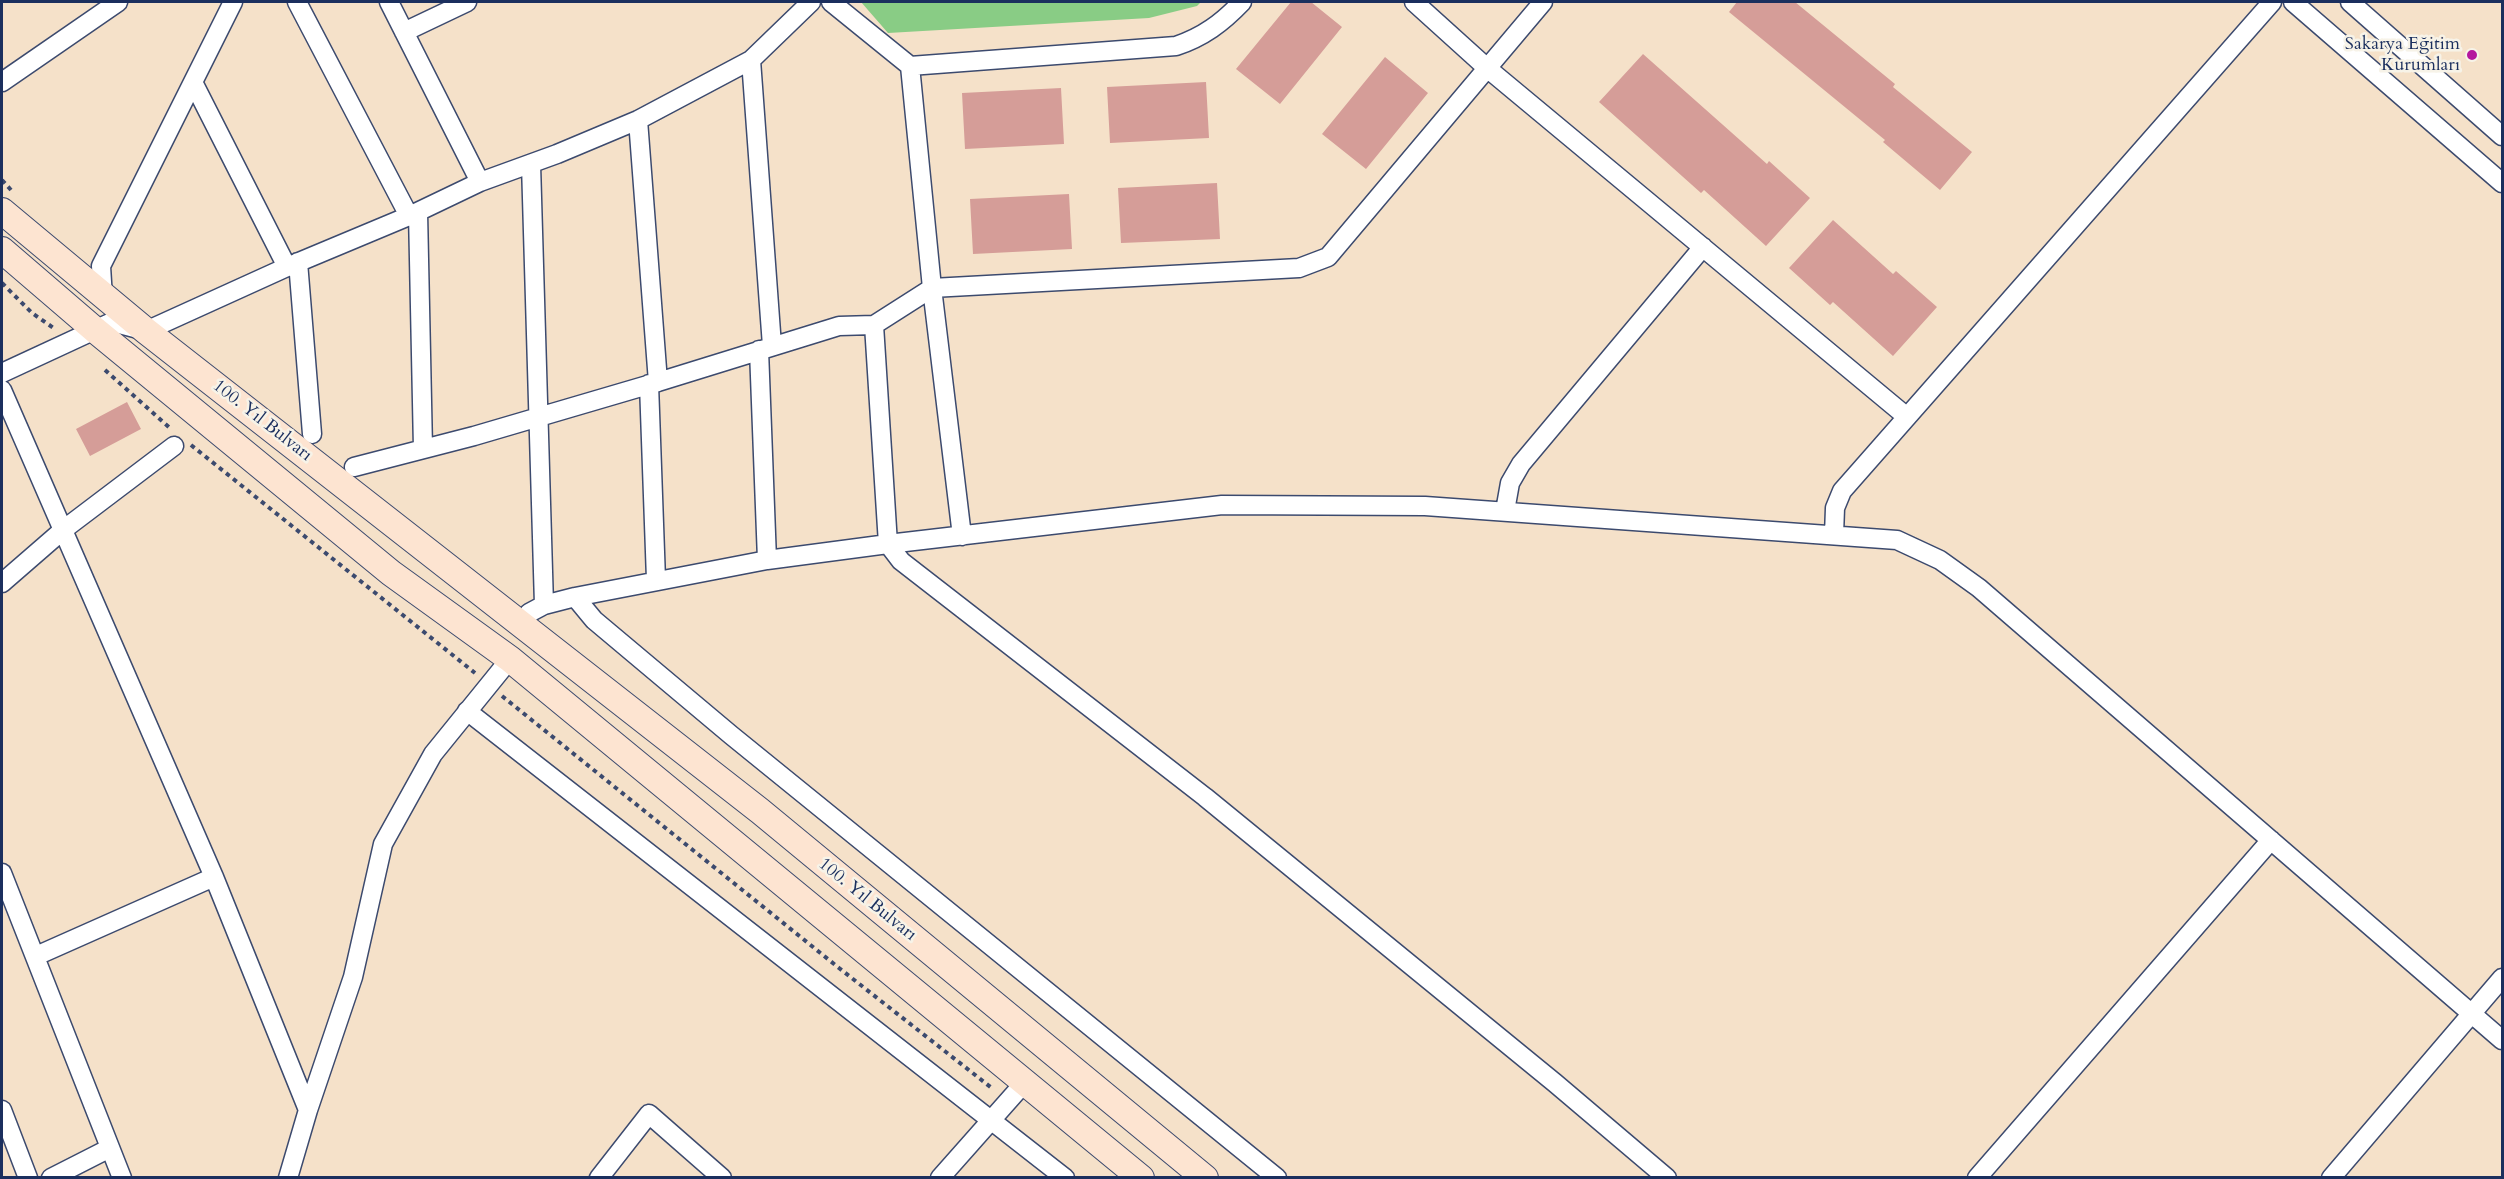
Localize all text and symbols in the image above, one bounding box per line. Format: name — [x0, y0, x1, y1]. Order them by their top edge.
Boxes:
place label: Sakarya Eğitim Kurumları — [2345, 34, 2460, 76]
marker: Sakarya Eğitim Kurumları — [2465, 48, 2479, 62]
street label: 100. Yıl Bulvarı — [208, 375, 316, 467]
street label: 100. Yıl Bulvarı — [814, 854, 920, 946]

